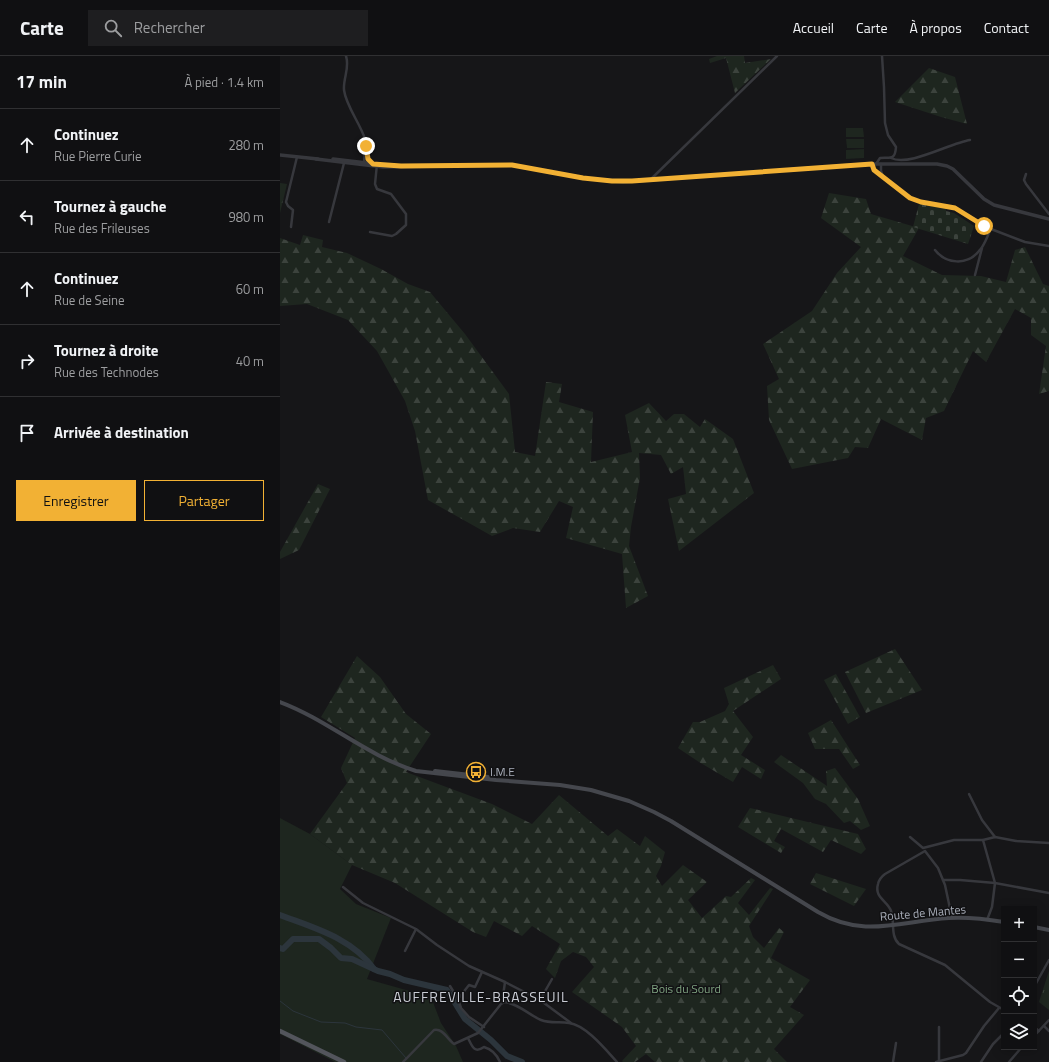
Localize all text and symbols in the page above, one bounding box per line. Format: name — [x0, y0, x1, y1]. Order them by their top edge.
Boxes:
search box — [88, 10, 368, 46]
text: Carte — [20, 13, 64, 42]
text: Rechercher — [134, 16, 205, 39]
icon: search — [102, 17, 124, 39]
text: Accueil — [793, 17, 834, 38]
text: Carte — [856, 17, 888, 38]
text: À propos — [910, 17, 962, 38]
text: Contact — [984, 17, 1029, 38]
text: 17 min — [16, 69, 67, 95]
text: À pied · 1.4 km — [184, 72, 264, 92]
text: Continuez — [54, 123, 119, 146]
icon: ahead — [16, 134, 38, 156]
text: 280 m — [228, 135, 264, 155]
route end — [357, 137, 375, 155]
text: Rue Pierre Curie — [54, 146, 141, 166]
text: Tournez à gauche — [54, 195, 166, 218]
icon: left — [16, 206, 38, 228]
text: 980 m — [228, 207, 264, 227]
route start — [975, 217, 993, 235]
text: Rue des Frileuses — [54, 218, 150, 238]
text: Continuez — [54, 267, 119, 290]
icon: ahead — [16, 278, 38, 300]
text: 60 m — [236, 279, 264, 299]
text: Rue de Seine — [54, 290, 125, 310]
text: Tournez à droite — [54, 339, 159, 362]
icon: right — [16, 350, 38, 372]
text: 40 m — [236, 351, 264, 371]
text: Rue des Technodes — [54, 362, 159, 382]
text: Arrivée à destination — [54, 421, 189, 444]
icon: arrive — [16, 422, 38, 444]
button: Enregistrer — [16, 480, 136, 521]
button: Partager — [144, 480, 264, 521]
bus stop icon: I.M.E — [465, 761, 487, 783]
place label: I.M.E — [490, 762, 515, 781]
street label: Route de Mantes — [879, 899, 967, 926]
map controls — [1001, 906, 1037, 1050]
button: + — [1001, 906, 1037, 942]
button: − — [1001, 942, 1037, 978]
button: locate — [1001, 978, 1037, 1014]
park label: Bois du Sourd — [651, 979, 721, 998]
district label: AUFFREVILLE-BRASSEUIL — [393, 986, 569, 1007]
button: layers — [1001, 1014, 1037, 1050]

